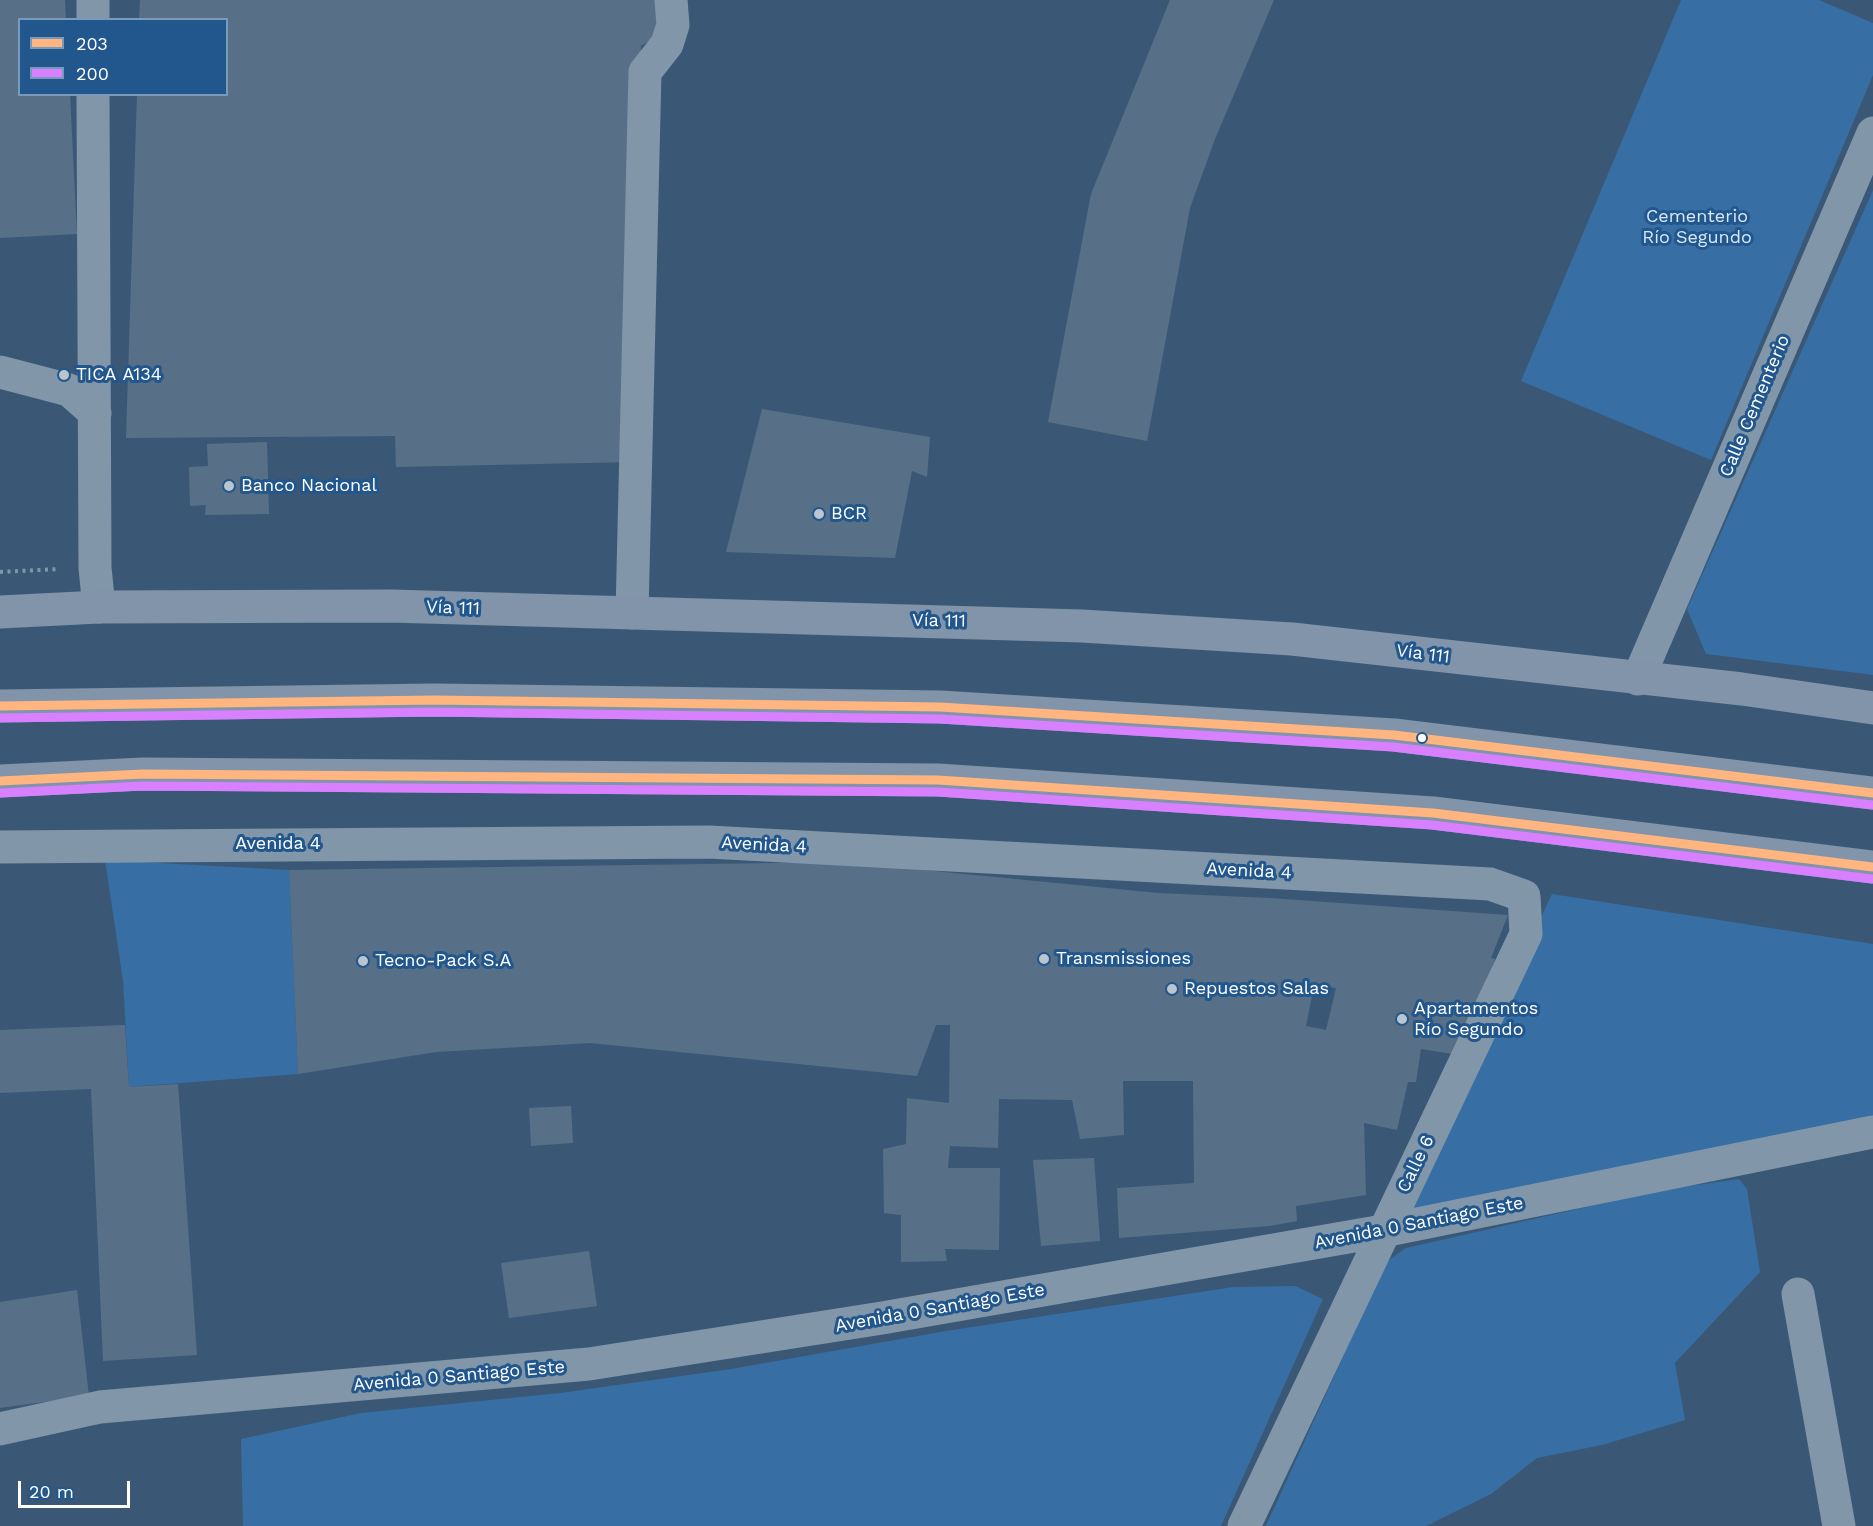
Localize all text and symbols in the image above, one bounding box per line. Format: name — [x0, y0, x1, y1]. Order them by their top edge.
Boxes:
legend — [18, 18, 228, 96]
text: 203 — [76, 33, 108, 54]
text: 200 — [76, 63, 109, 84]
park label: Cementerio Río Segundo — [1642, 206, 1752, 248]
street label: Calle Cementerio — [1715, 332, 1795, 480]
place label: TICA A134 — [76, 364, 162, 386]
marker: TICA A134 — [57, 368, 71, 382]
place label: Banco Nacional — [241, 475, 377, 497]
marker: Banco Nacional — [222, 479, 236, 493]
place label: BCR — [831, 503, 867, 525]
marker: BCR — [812, 507, 826, 521]
street label: Vía 111 — [426, 596, 480, 620]
street label: Vía 111 — [912, 610, 966, 632]
street label: Vía 111 — [1395, 640, 1451, 668]
unlabelled marker — [1416, 732, 1428, 744]
street label: Avenida 4 — [721, 832, 807, 858]
street label: Avenida 4 — [235, 833, 321, 855]
street label: Avenida 4 — [1206, 858, 1292, 884]
place label: Transmissiones — [1056, 948, 1191, 970]
place label: Tecno-Pack S.A — [375, 950, 511, 972]
marker: Transmissiones — [1037, 952, 1051, 966]
marker: Tecno-Pack S.A — [356, 954, 370, 968]
place label: Repuestos Salas — [1184, 978, 1329, 1000]
marker: Repuestos Salas — [1165, 982, 1179, 996]
place label: Apartamentos Río Segundo — [1414, 998, 1538, 1040]
marker: Apartamentos Río Segundo — [1395, 1012, 1409, 1026]
street label: Calle 6 — [1393, 1132, 1439, 1196]
street label: Avenida 0 Santiago Este — [1313, 1192, 1525, 1254]
street label: Avenida 0 Santiago Este — [834, 1279, 1046, 1337]
street label: Avenida 0 Santiago Este — [352, 1356, 566, 1396]
scale bar — [21, 1469, 134, 1507]
text: 20 m — [29, 1481, 74, 1502]

